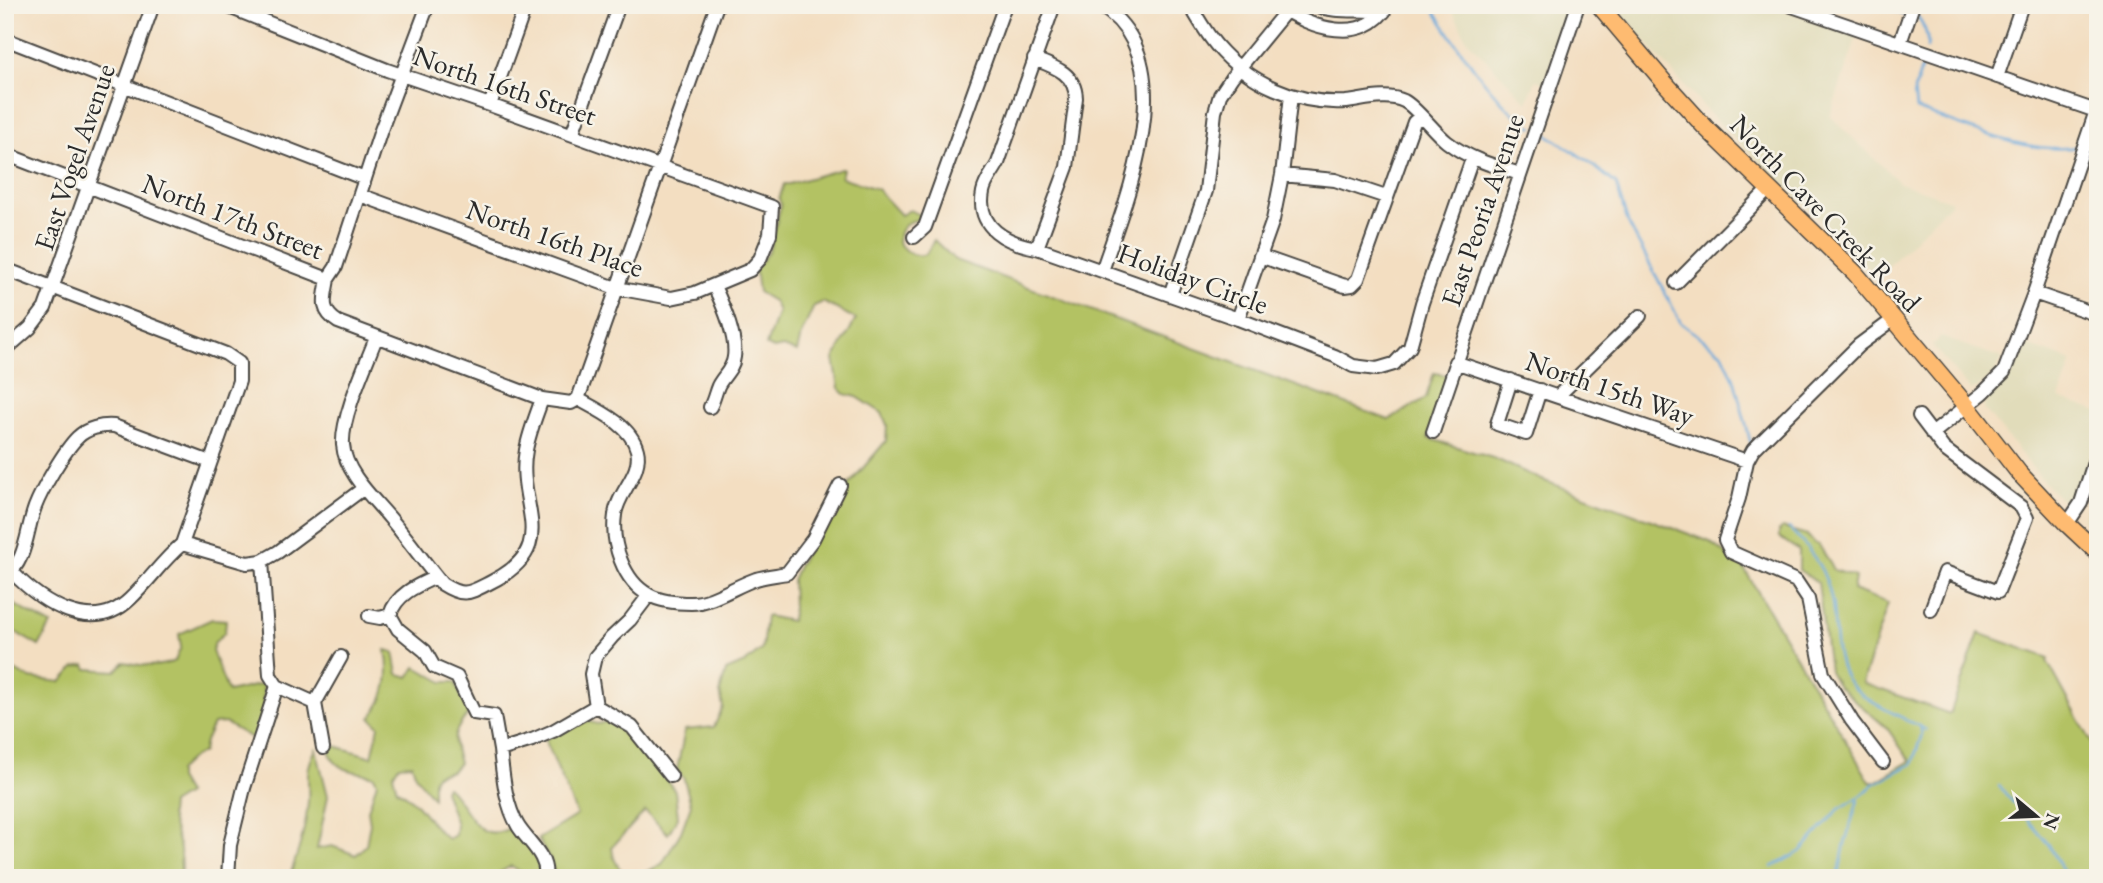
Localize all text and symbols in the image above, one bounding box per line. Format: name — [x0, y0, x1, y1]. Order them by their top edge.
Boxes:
street label: North 16th Street — [409, 37, 602, 133]
street label: East Vogel Avenue — [25, 59, 123, 255]
street label: North Cave Creek Road — [1722, 107, 1930, 320]
street label: East Peoria Avenue — [1432, 109, 1532, 311]
street label: North 17th Street — [137, 165, 329, 267]
street label: North 16th Place — [462, 191, 648, 285]
street label: Holiday Circle — [1113, 234, 1273, 322]
street label: North 15th Way — [1521, 342, 1700, 434]
north arrow — [2002, 782, 2072, 852]
text: N — [2037, 810, 2066, 833]

